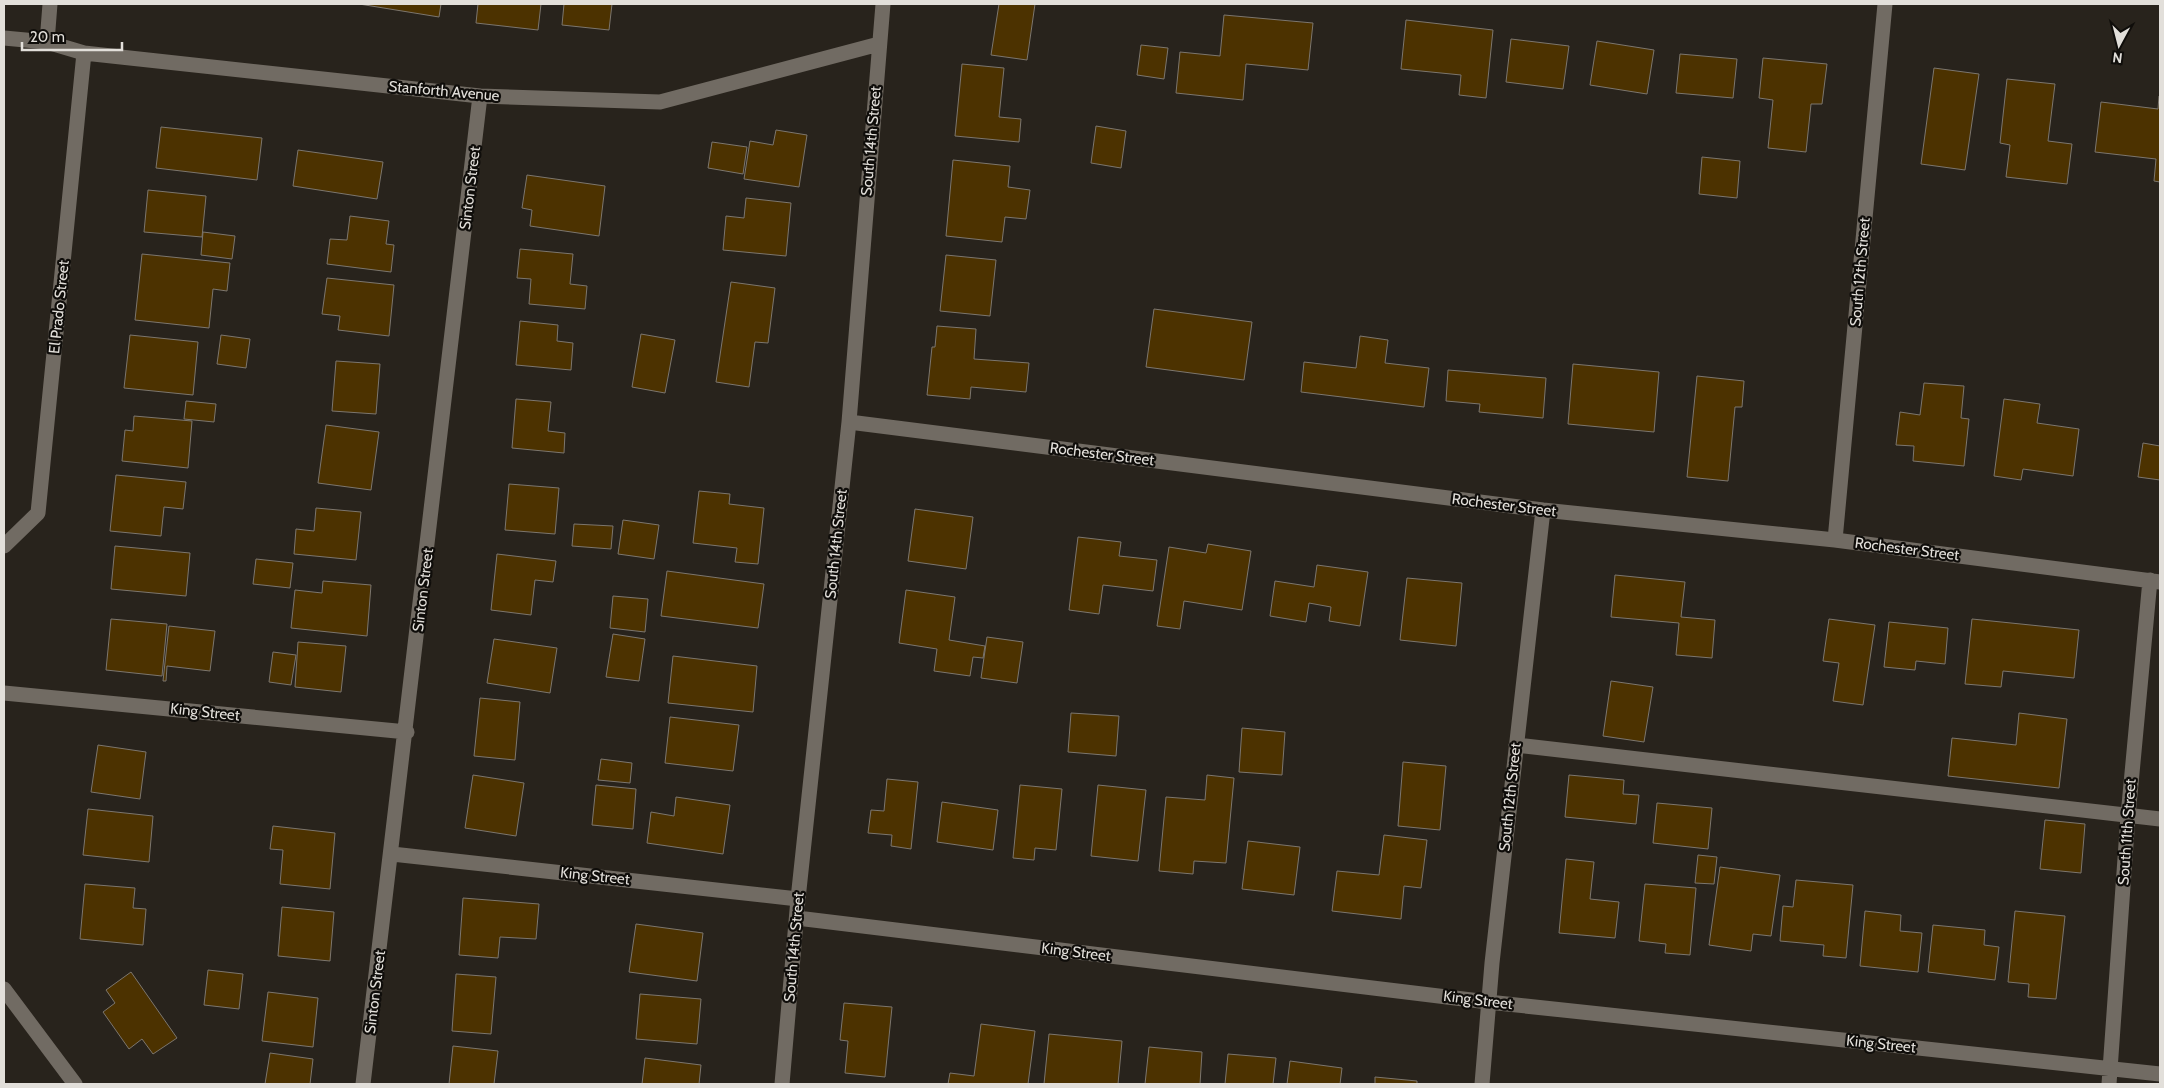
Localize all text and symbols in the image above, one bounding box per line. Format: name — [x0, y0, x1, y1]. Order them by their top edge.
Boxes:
scale bar — [22, 20, 122, 52]
north arrow — [2094, 20, 2144, 70]
text: 20 m — [30, 28, 65, 46]
text: N — [2111, 48, 2123, 67]
street label: Stanforth Avenue — [388, 77, 500, 105]
street label: South 14th Street — [857, 85, 885, 197]
street label: Sinton Street — [456, 145, 484, 231]
street label: South 12th Street — [1846, 217, 1874, 327]
street label: El Prado Street — [45, 259, 73, 355]
street label: Rochester Street — [1049, 439, 1155, 469]
street label: South 14th Street — [821, 488, 851, 600]
street label: Rochester Street — [1451, 490, 1557, 520]
street label: Rochester Street — [1854, 534, 1960, 564]
street label: Sinton Street — [409, 547, 437, 633]
street label: King Street — [169, 699, 241, 725]
street label: South 12th Street — [1495, 742, 1525, 852]
street label: South 11th Street — [2114, 778, 2140, 886]
street label: King Street — [559, 863, 631, 889]
street label: South 14th Street — [780, 891, 808, 1003]
street label: King Street — [1040, 939, 1112, 965]
street label: Sinton Street — [361, 949, 389, 1035]
street label: King Street — [1442, 987, 1514, 1013]
street label: King Street — [1845, 1031, 1917, 1057]

